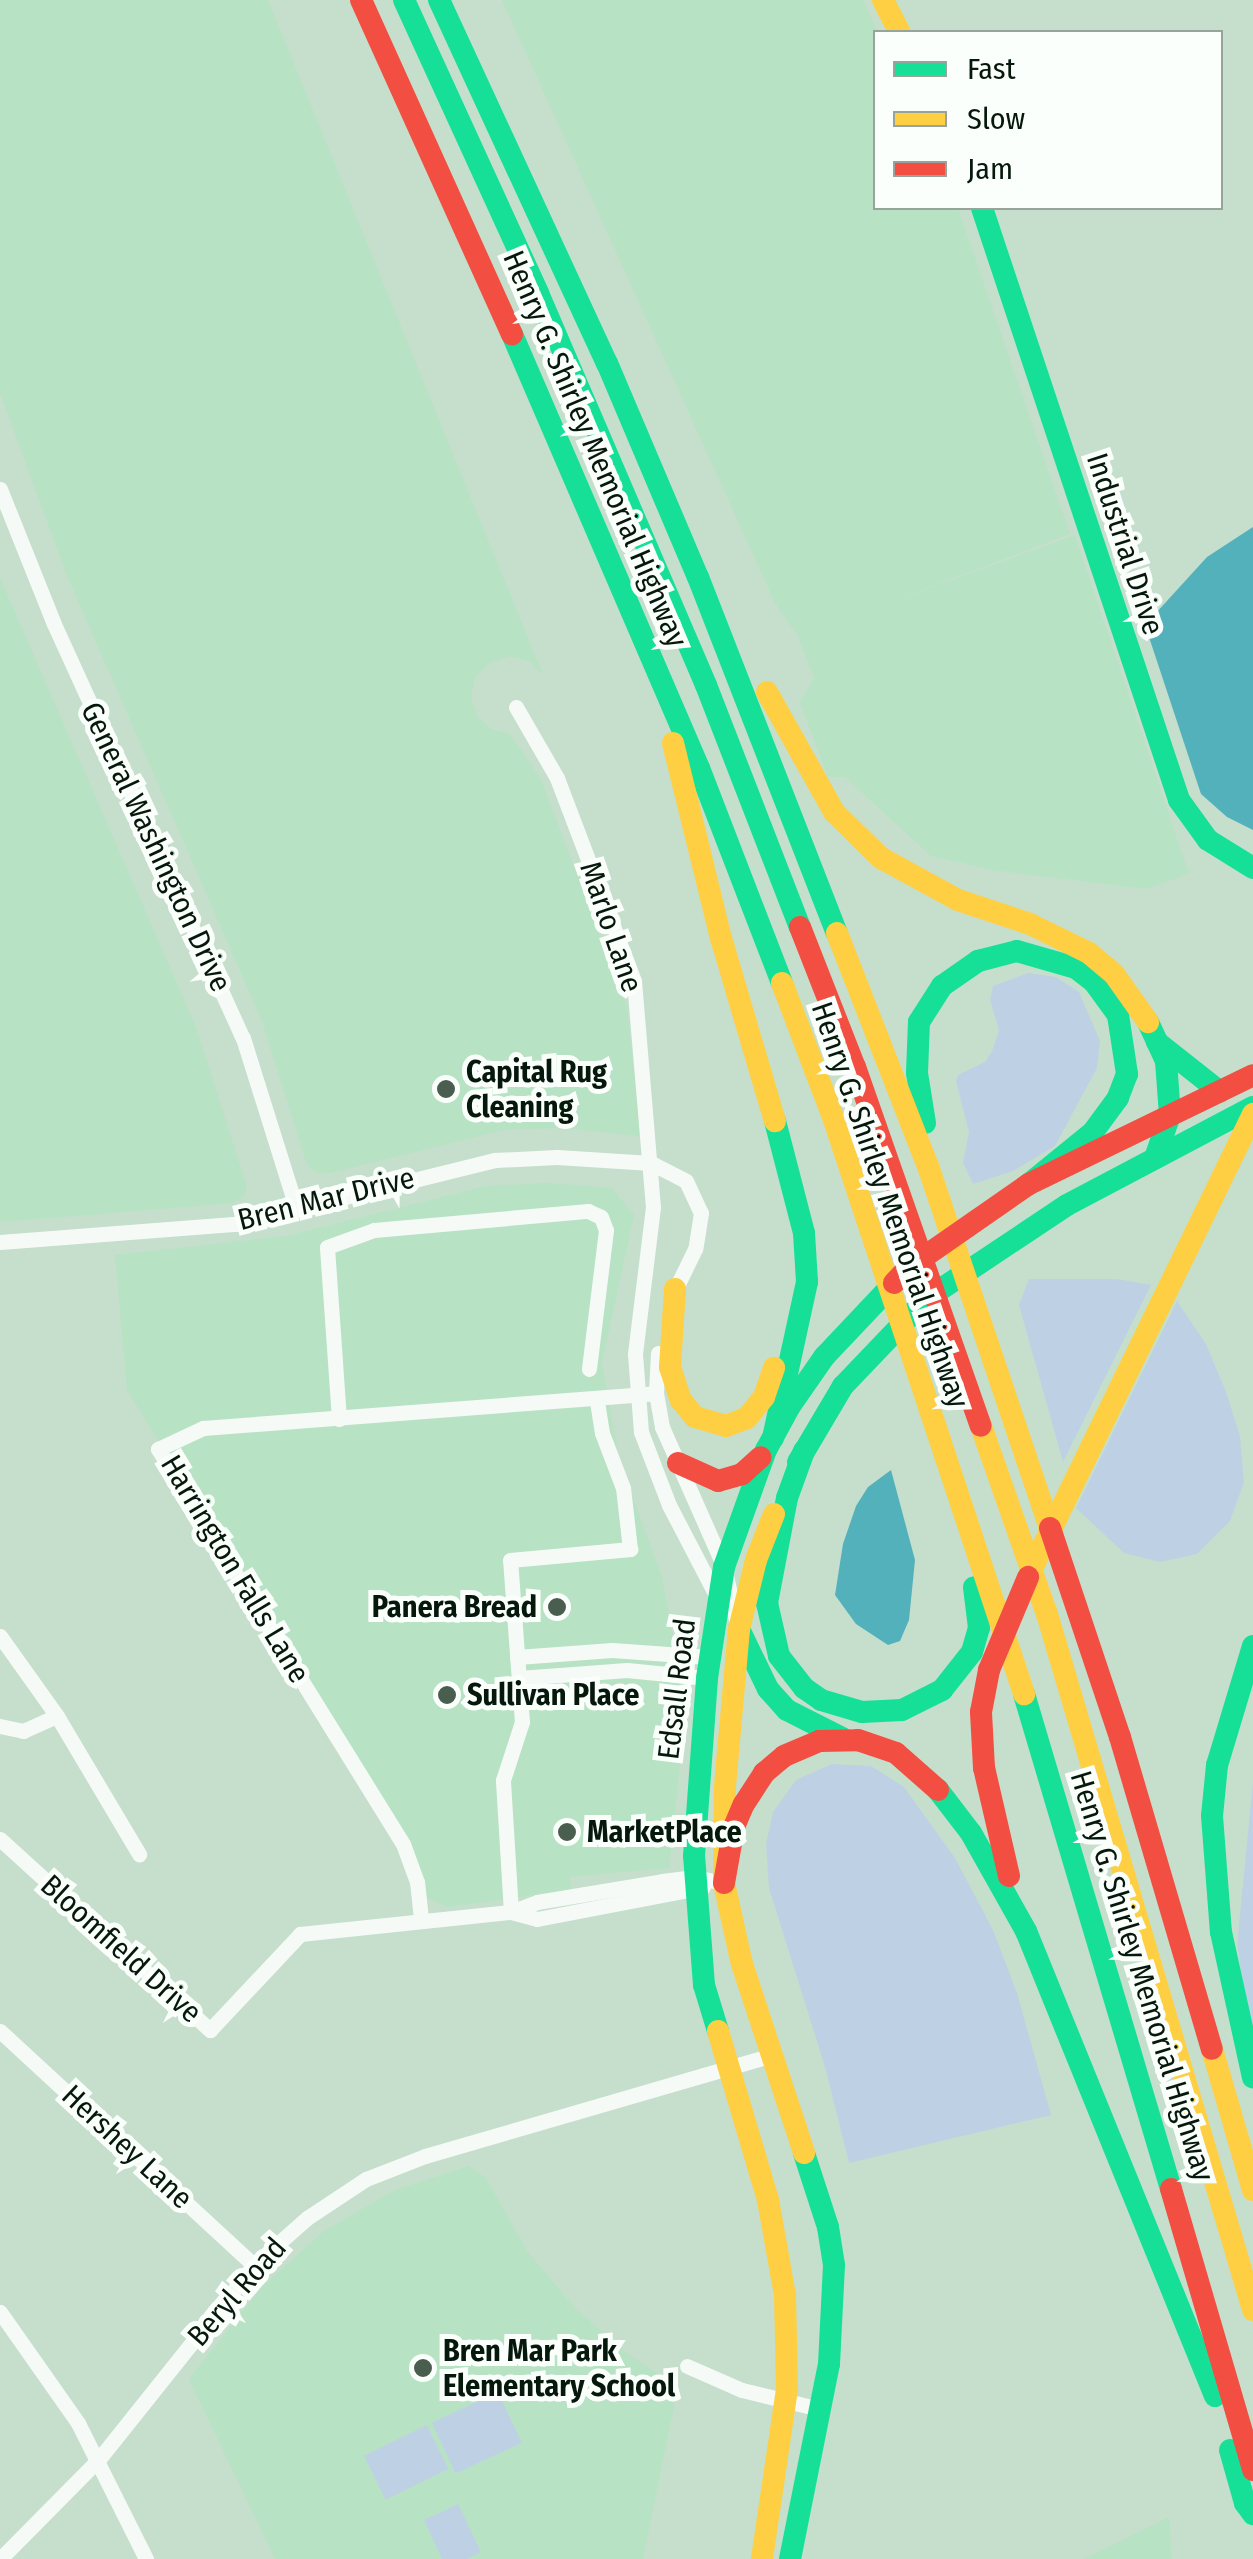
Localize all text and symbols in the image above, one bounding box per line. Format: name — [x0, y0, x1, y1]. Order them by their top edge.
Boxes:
legend — [873, 30, 1223, 210]
text: Fast — [967, 51, 1015, 87]
text: Slow — [967, 101, 1025, 137]
text: Jam — [967, 151, 1013, 187]
street label: Henry G. Shirley Memorial Highway — [495, 245, 695, 653]
street label: Industrial Drive — [1079, 449, 1171, 639]
street label: General Washington Drive — [73, 697, 239, 997]
street label: Marlo Lane — [572, 857, 650, 997]
street label: Henry G. Shirley Memorial Highway — [803, 997, 977, 1413]
place label: Capital Rug Cleaning — [466, 1054, 607, 1124]
marker: Capital Rug Cleaning — [435, 1078, 457, 1100]
street label: Bren Mar Drive — [234, 1160, 418, 1238]
street label: Harrington Falls Lane — [153, 1449, 317, 1689]
place label: Panera Bread — [372, 1589, 537, 1625]
marker: Panera Bread — [546, 1596, 568, 1618]
street label: Edsall Road — [651, 1617, 703, 1761]
place label: Sullivan Place — [467, 1677, 639, 1713]
marker: Sullivan Place — [436, 1684, 458, 1706]
street label: Henry G. Shirley Memorial Highway — [1062, 1767, 1222, 2185]
place label: MarketPlace — [587, 1814, 742, 1850]
marker: MarketPlace — [556, 1821, 578, 1843]
street label: Bloomfield Drive — [33, 1867, 209, 2031]
street label: Hershey Lane — [54, 2077, 200, 2217]
street label: Beryl Road — [180, 2230, 294, 2354]
place label: Bren Mar Park Elementary School — [443, 2333, 675, 2404]
marker: Bren Mar Park Elementary School — [412, 2357, 434, 2379]

